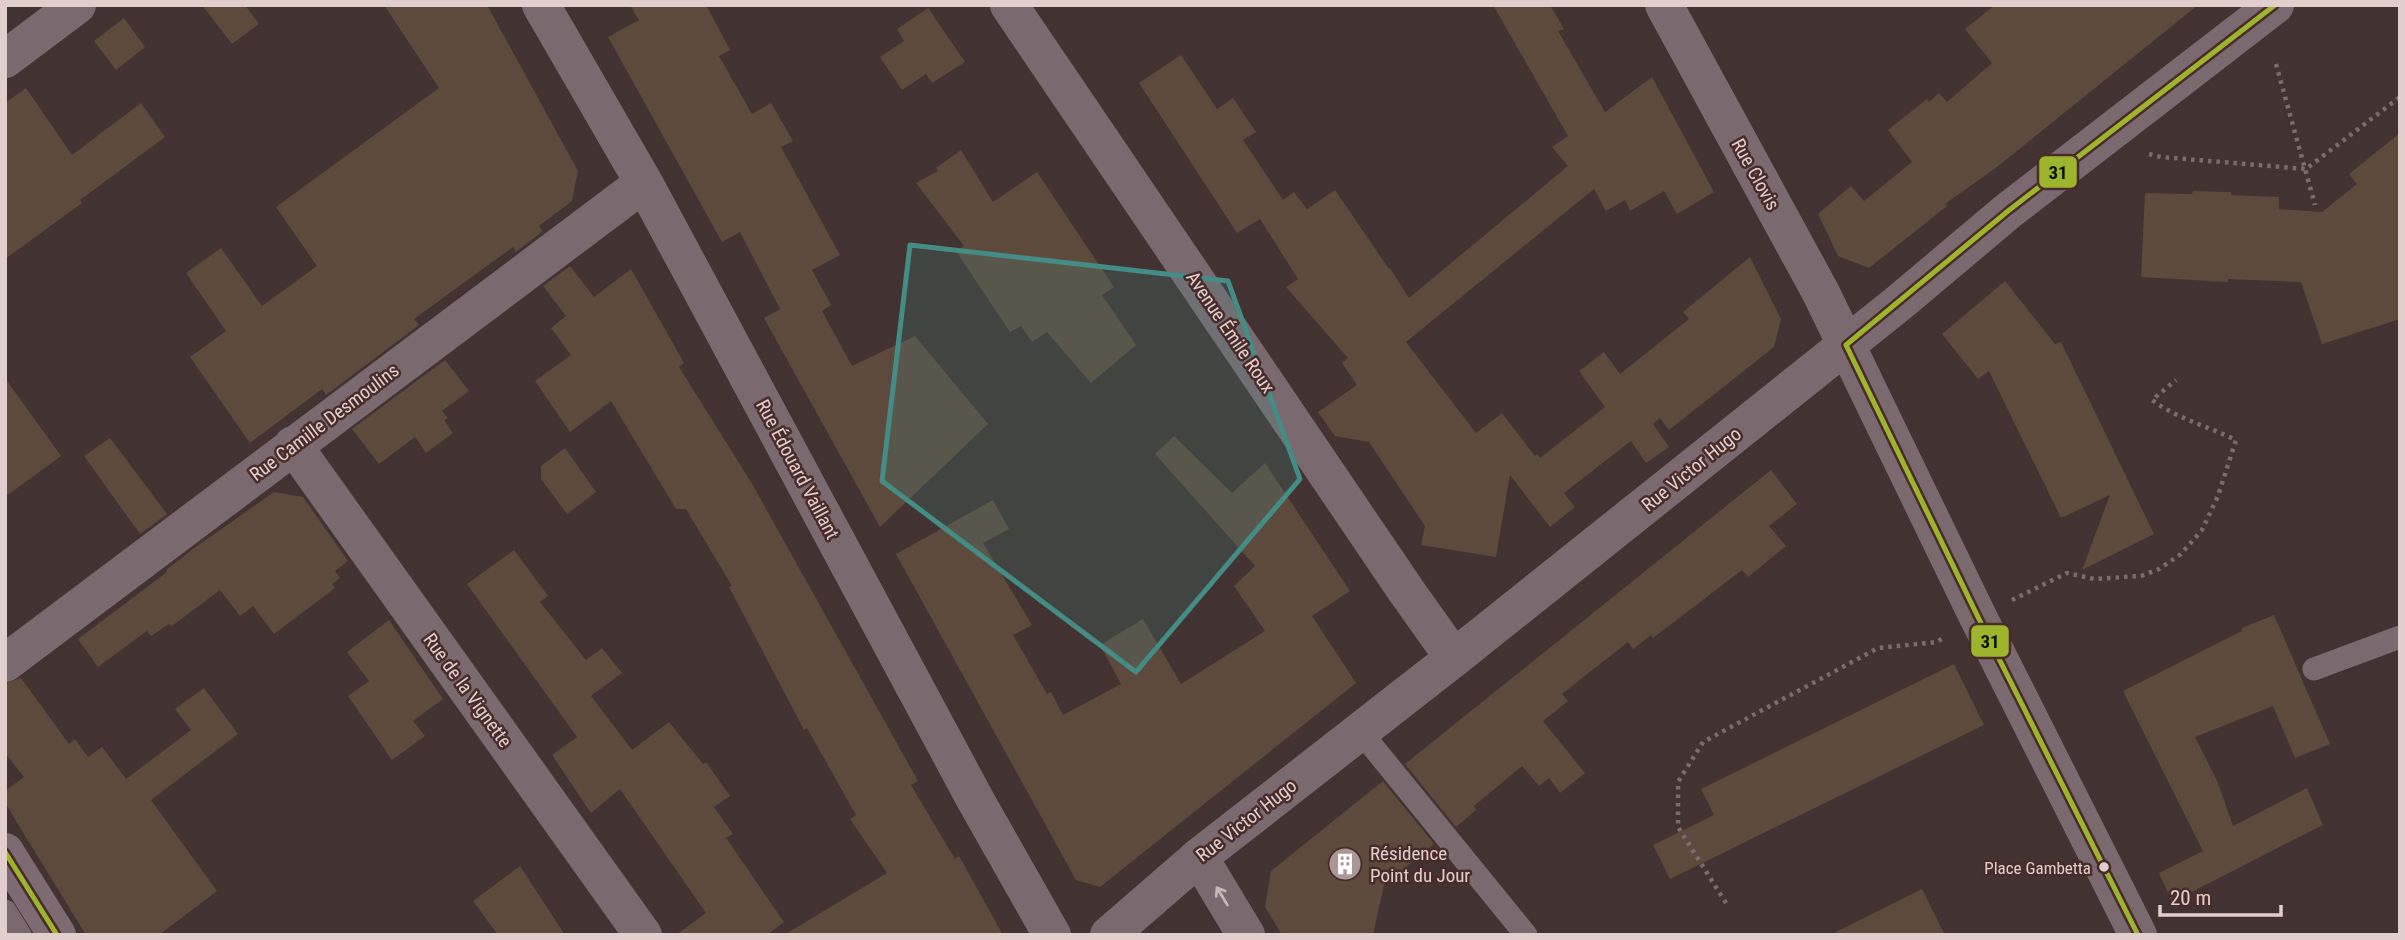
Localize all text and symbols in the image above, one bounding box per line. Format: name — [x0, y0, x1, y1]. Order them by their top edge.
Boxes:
street label: Rue Clovis — [1727, 134, 1785, 214]
line badge: 31 — [2038, 155, 2078, 189]
text: 31 — [2048, 161, 2068, 184]
street label: Avenue Émile Roux — [1181, 267, 1280, 398]
street label: Rue Camille Desmoulins — [245, 359, 404, 486]
street label: Rue Édouard Vaillant — [751, 395, 844, 543]
street label: Rue Victor Hugo — [1637, 422, 1746, 517]
line badge: 31 — [1970, 624, 2010, 658]
street label: Rue de la Vignette — [418, 629, 517, 752]
text: 31 — [1980, 630, 2000, 653]
street label: Rue Victor Hugo — [1191, 774, 1301, 867]
place label: Résidence Point du Jour — [1370, 842, 1470, 887]
building icon: Résidence Point du Jour — [1326, 845, 1364, 883]
place label: Place Gambetta — [1984, 858, 2091, 878]
marker: Place Gambetta — [2097, 860, 2111, 874]
scale bar — [2160, 874, 2281, 918]
one-way arrow — [1215, 886, 1229, 906]
text: 20 m — [2170, 886, 2211, 910]

